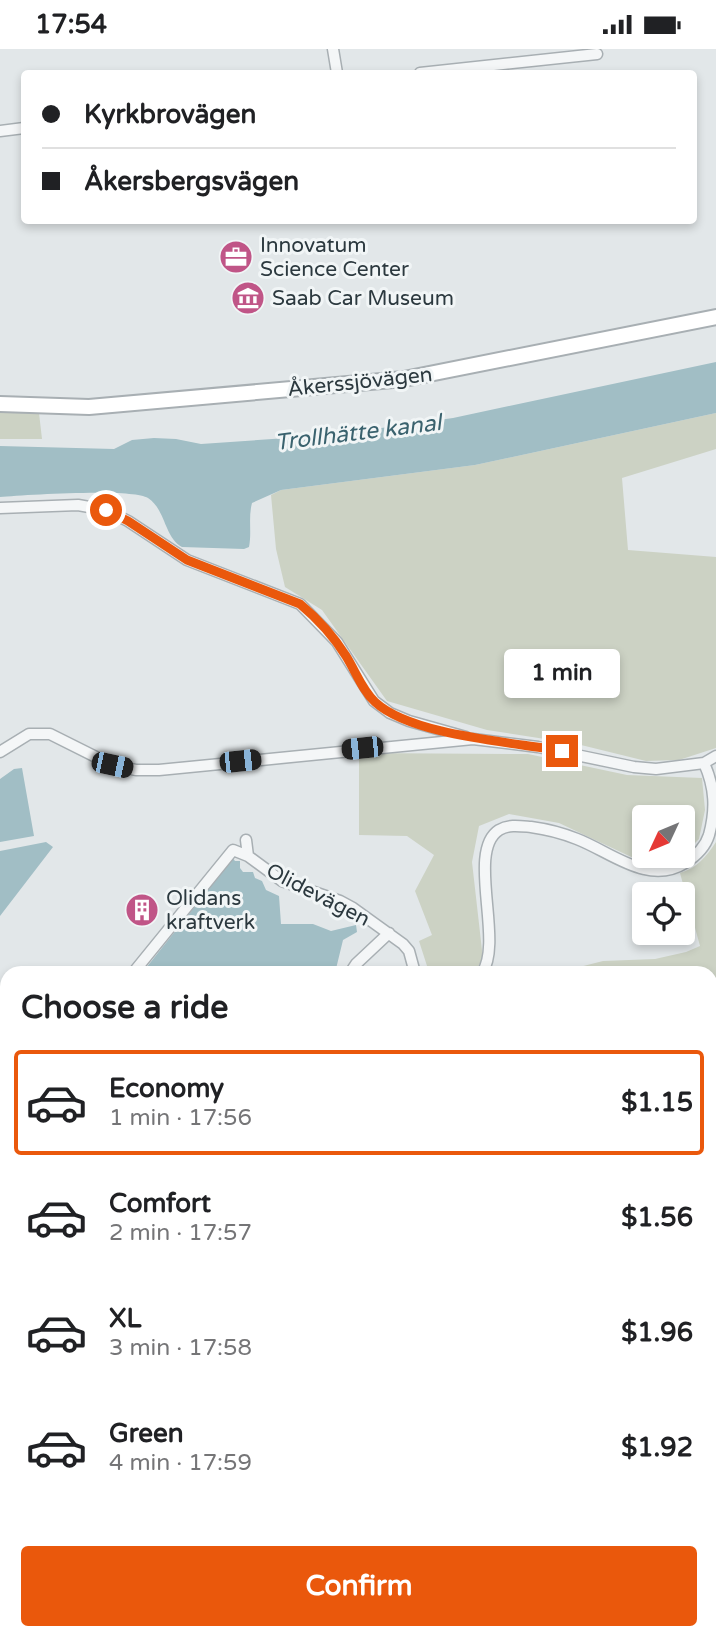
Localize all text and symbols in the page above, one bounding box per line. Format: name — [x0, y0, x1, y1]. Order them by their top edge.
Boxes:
text: 17:54 — [35, 9, 107, 40]
text: Kyrkbrovägen — [84, 99, 256, 130]
text: Åkersbergsvägen — [84, 166, 299, 197]
place label: Innovatum Science Center — [260, 233, 409, 282]
office icon: Innovatum Science Center — [217, 238, 255, 276]
museum icon: Saab Car Museum — [229, 279, 267, 317]
place label: Saab Car Museum — [272, 286, 454, 311]
street label: Åkerssjövägen — [286, 362, 434, 402]
water label: Trollhätte kanal — [273, 409, 445, 457]
route start — [90, 494, 122, 526]
callout: 1 min — [504, 649, 620, 699]
text: 1 min — [531, 659, 593, 687]
car — [341, 735, 384, 761]
route end — [546, 735, 578, 767]
car — [219, 748, 262, 774]
car — [90, 750, 135, 780]
north arrow — [632, 805, 695, 868]
map controls — [632, 805, 695, 945]
street label: Olidevägen — [262, 858, 374, 932]
button: locate — [632, 882, 695, 945]
place label: Olidans kraftverk — [166, 886, 255, 935]
building icon: Olidans kraftverk — [123, 891, 161, 929]
text: Choose a ride — [21, 989, 228, 1027]
icon: car — [25, 1071, 88, 1134]
text: Economy — [109, 1073, 224, 1104]
text: $1.15 — [621, 1087, 693, 1118]
text: 1 min · 17:56 — [109, 1104, 252, 1132]
icon: car — [25, 1186, 88, 1249]
text: Comfort — [109, 1188, 211, 1219]
text: $1.56 — [621, 1202, 693, 1233]
text: 2 min · 17:57 — [109, 1219, 252, 1247]
icon: car — [25, 1301, 88, 1364]
text: XL — [109, 1303, 141, 1334]
text: $1.96 — [621, 1317, 693, 1348]
text: 3 min · 17:58 — [109, 1334, 252, 1362]
icon: car — [25, 1416, 88, 1479]
text: Green — [109, 1418, 184, 1449]
text: $1.92 — [621, 1432, 693, 1463]
text: 4 min · 17:59 — [109, 1449, 252, 1477]
button: Confirm — [21, 1546, 697, 1626]

